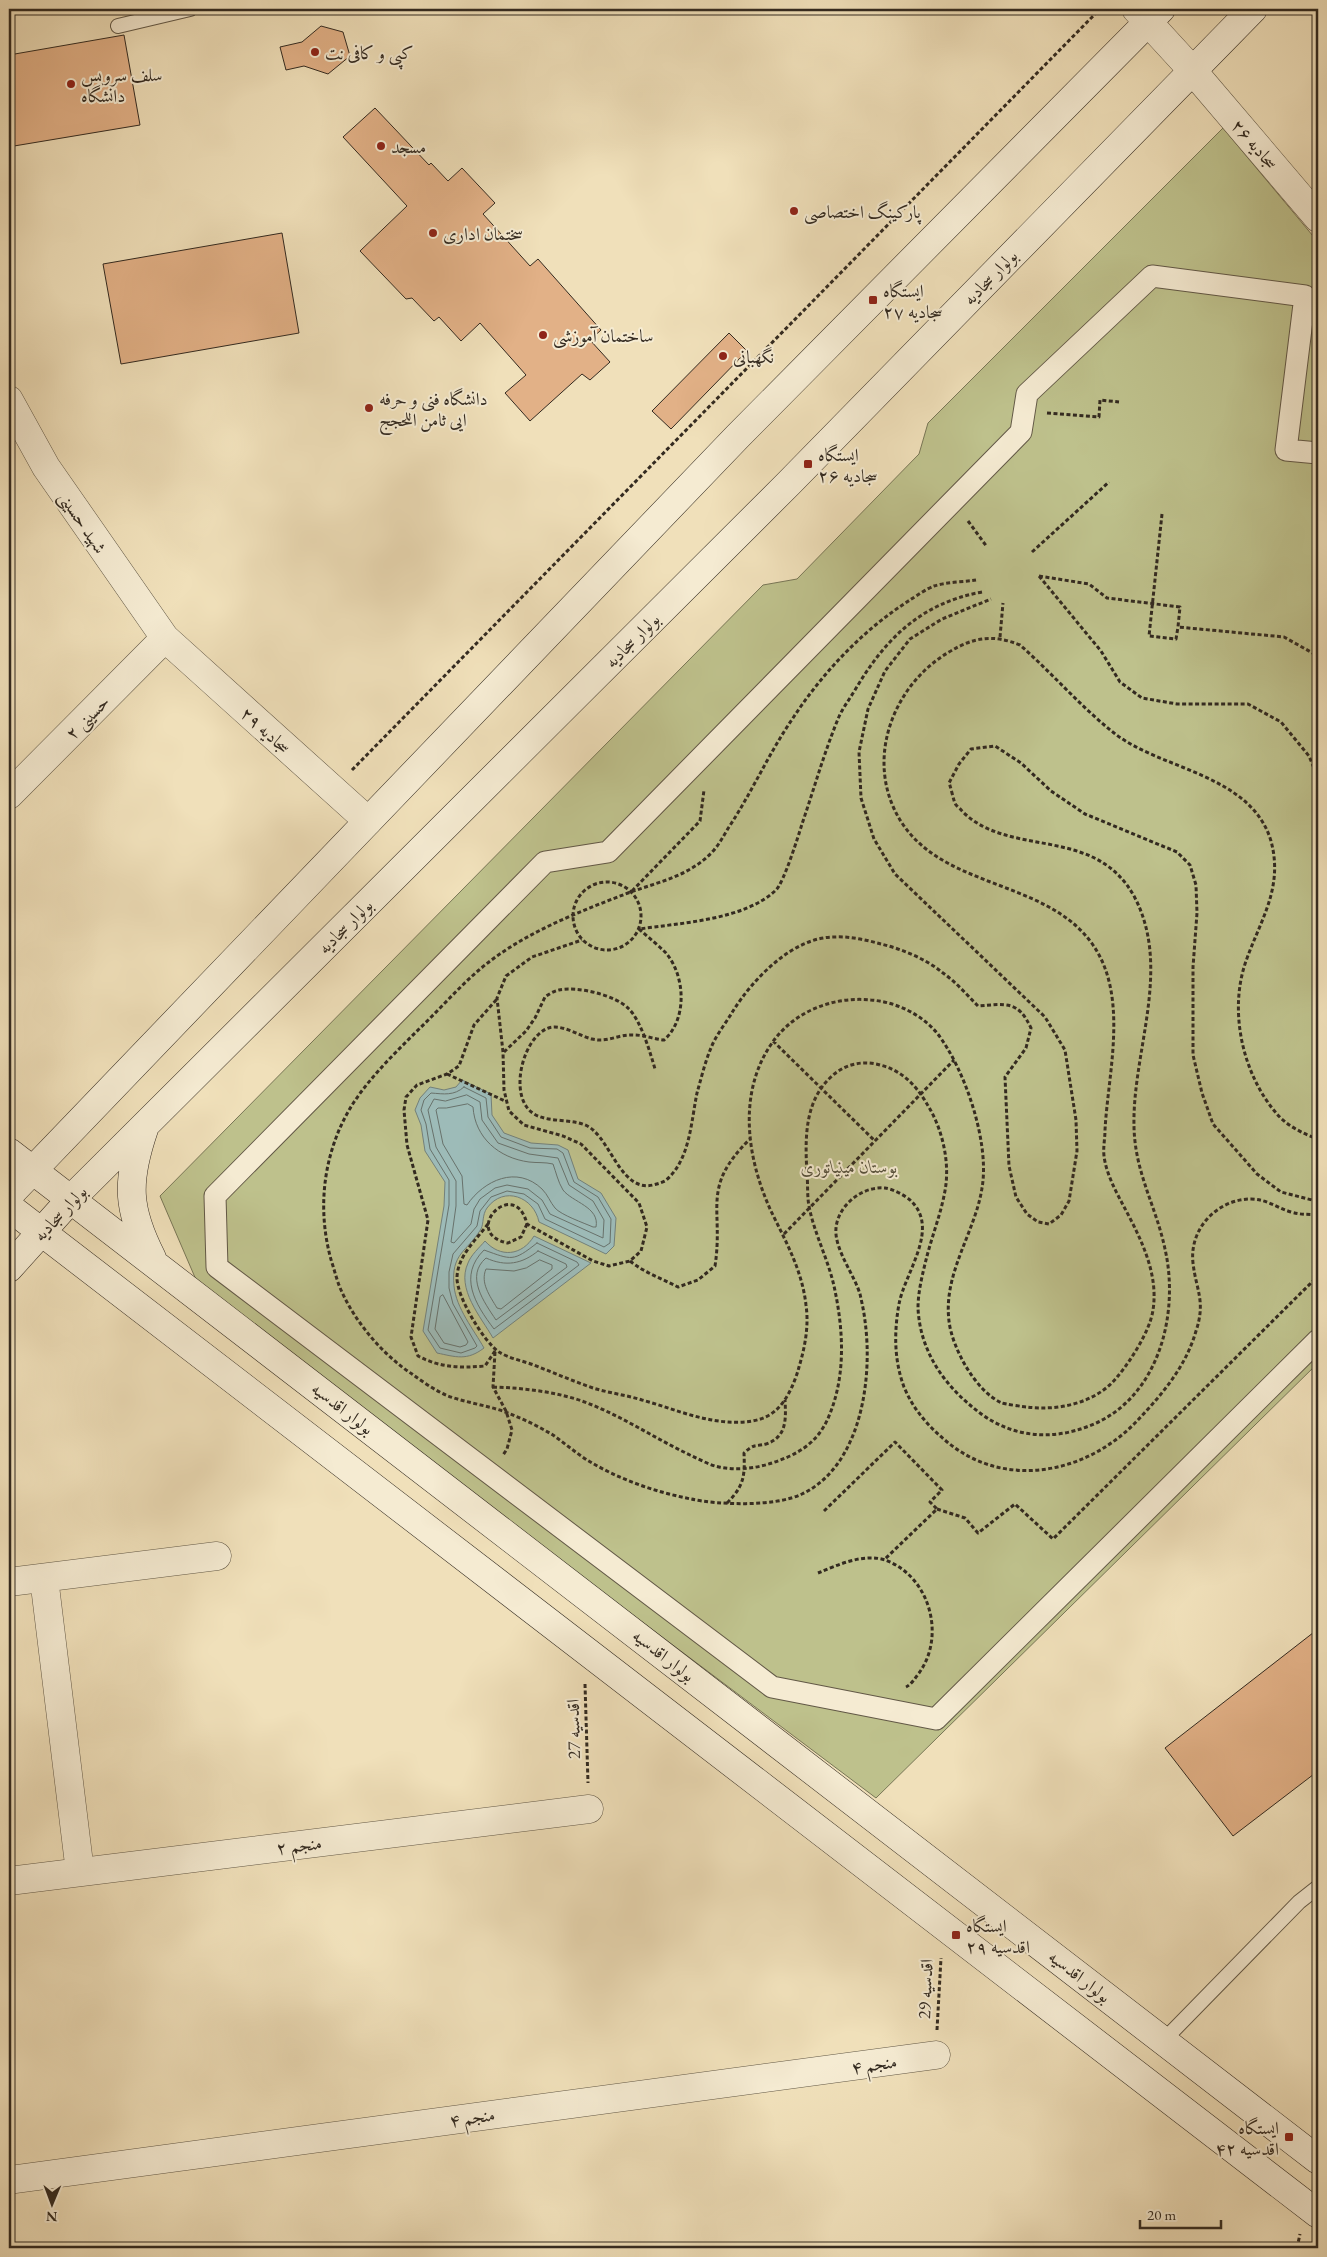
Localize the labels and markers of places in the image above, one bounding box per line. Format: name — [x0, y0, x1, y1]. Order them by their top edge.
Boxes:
place label: کپی و کافی نت — [325, 41, 414, 70]
marker: کپی و کافی نت — [309, 46, 321, 58]
place label: سلف سرویس دانشگاه — [81, 63, 163, 107]
marker: سلف سرویس دانشگاه — [65, 78, 77, 90]
place label: مسجد — [391, 135, 426, 158]
marker: مسجد — [375, 140, 387, 152]
place label: پارکینگ اختصاصی — [804, 200, 922, 225]
marker: پارکینگ اختصاصی — [788, 205, 800, 217]
place label: سختمان اداری — [443, 222, 523, 245]
marker: سختمان اداری — [427, 227, 439, 239]
place label: ایستگاه سجادیه ۲۷ — [883, 279, 943, 323]
marker: ایستگاه سجادیه ۲۷ — [867, 294, 879, 306]
place label: ساختمان آموزشی — [553, 324, 654, 349]
marker: ساختمان آموزشی — [537, 329, 549, 341]
place label: نگهبانی — [733, 345, 774, 368]
marker: نگهبانی — [717, 350, 729, 362]
place label: دانشگاه فنی و حرفه ایی ثامن اللحجج — [379, 387, 488, 436]
marker: دانشگاه فنی و حرفه ایی ثامن اللحجج — [363, 402, 375, 414]
place label: ایستگاه سجادیه ۲۶ — [818, 443, 878, 487]
marker: ایستگاه سجادیه ۲۶ — [802, 458, 814, 470]
place label: ایستگاه اقدسیه ۲۹ — [966, 1914, 1030, 1958]
marker: ایستگاه اقدسیه ۲۹ — [950, 1929, 962, 1941]
place label: ایستگاه اقدسیه ۴۲ — [1215, 2116, 1279, 2160]
marker: ایستگاه اقدسیه ۴۲ — [1283, 2131, 1295, 2143]

